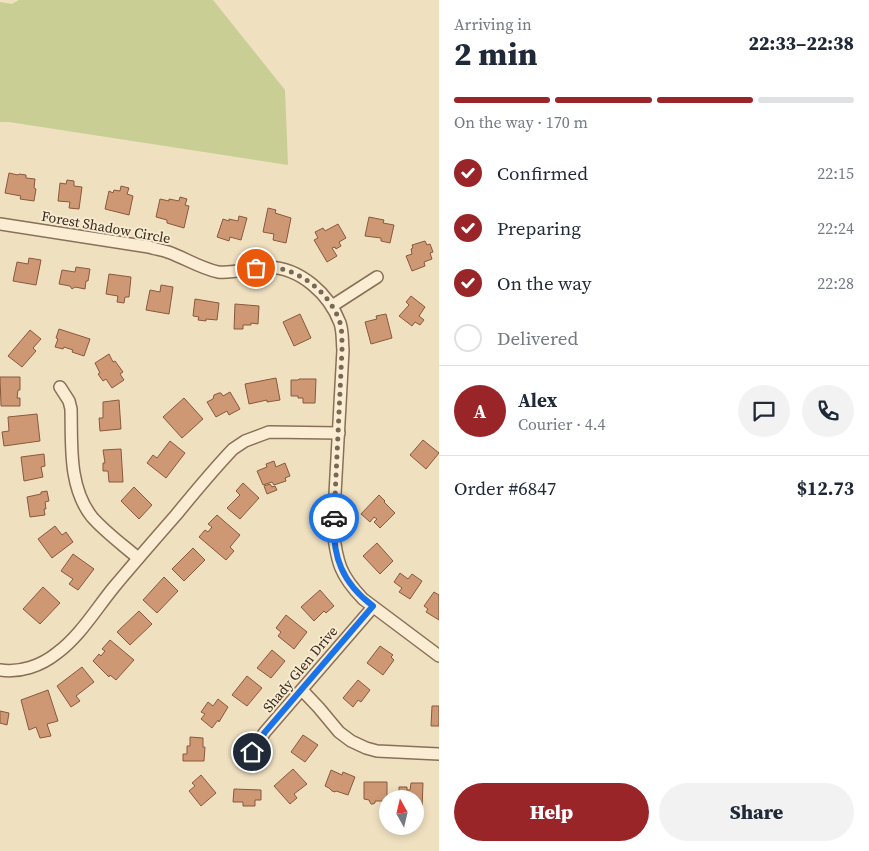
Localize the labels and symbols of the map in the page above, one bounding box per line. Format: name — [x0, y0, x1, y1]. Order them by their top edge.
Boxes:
street label: Forest Shadow Circle — [40, 206, 172, 248]
pin — [235, 247, 277, 289]
courier — [309, 493, 359, 543]
street label: Shady Glen Drive — [258, 622, 342, 716]
pin — [231, 731, 273, 773]
north arrow — [379, 790, 424, 835]

